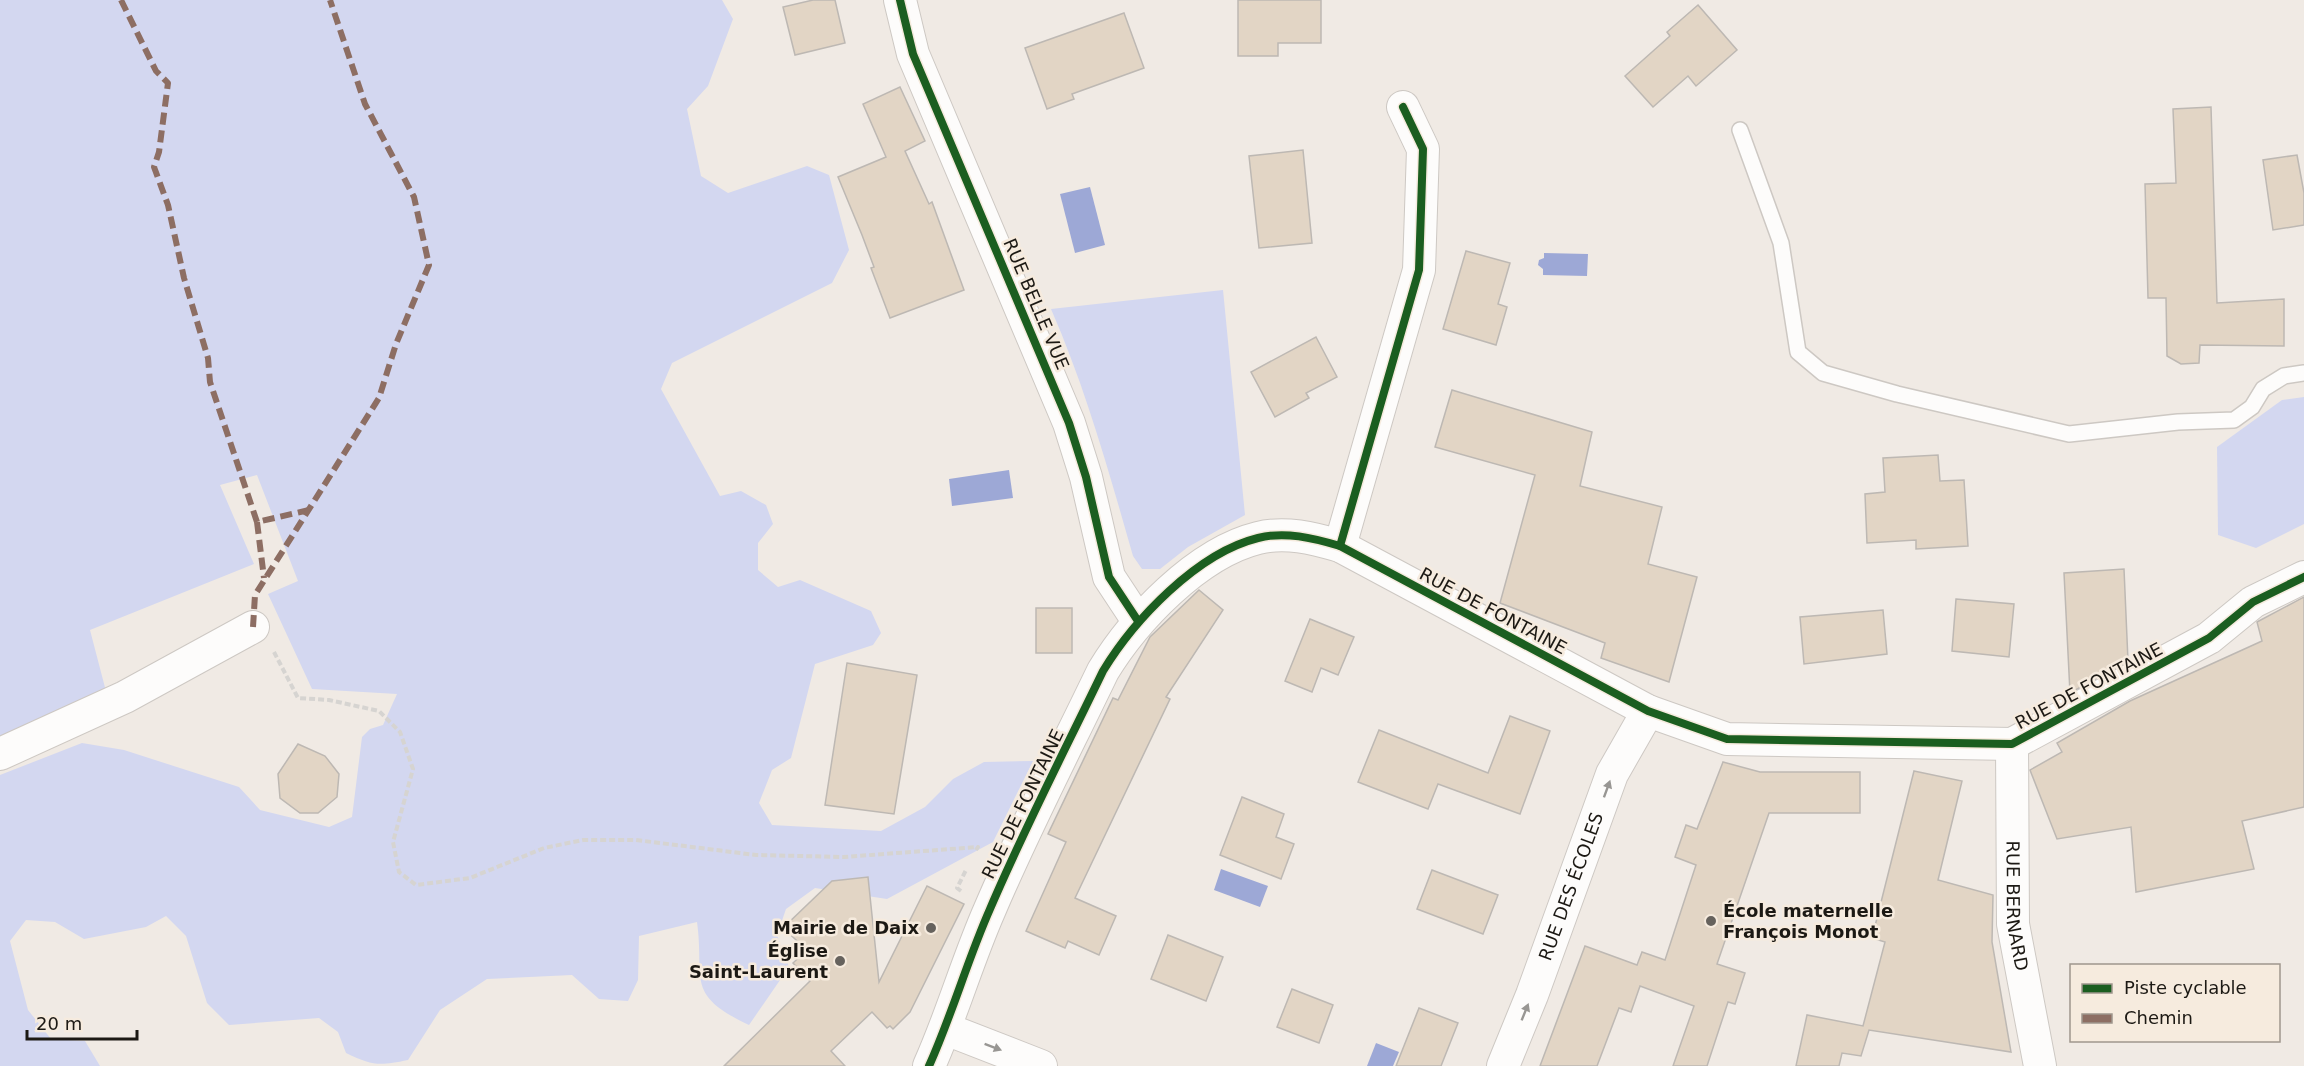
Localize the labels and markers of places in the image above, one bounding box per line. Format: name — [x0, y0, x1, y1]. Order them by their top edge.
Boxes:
place label: École maternelle François Monot — [1723, 900, 1893, 942]
marker: École maternelle François Monot — [1704, 914, 1718, 928]
place label: Mairie de Daix — [773, 917, 919, 938]
marker: Mairie de Daix — [924, 921, 938, 935]
place label: Église Saint-Laurent — [689, 940, 828, 982]
marker: Église Saint-Laurent — [833, 954, 847, 968]

